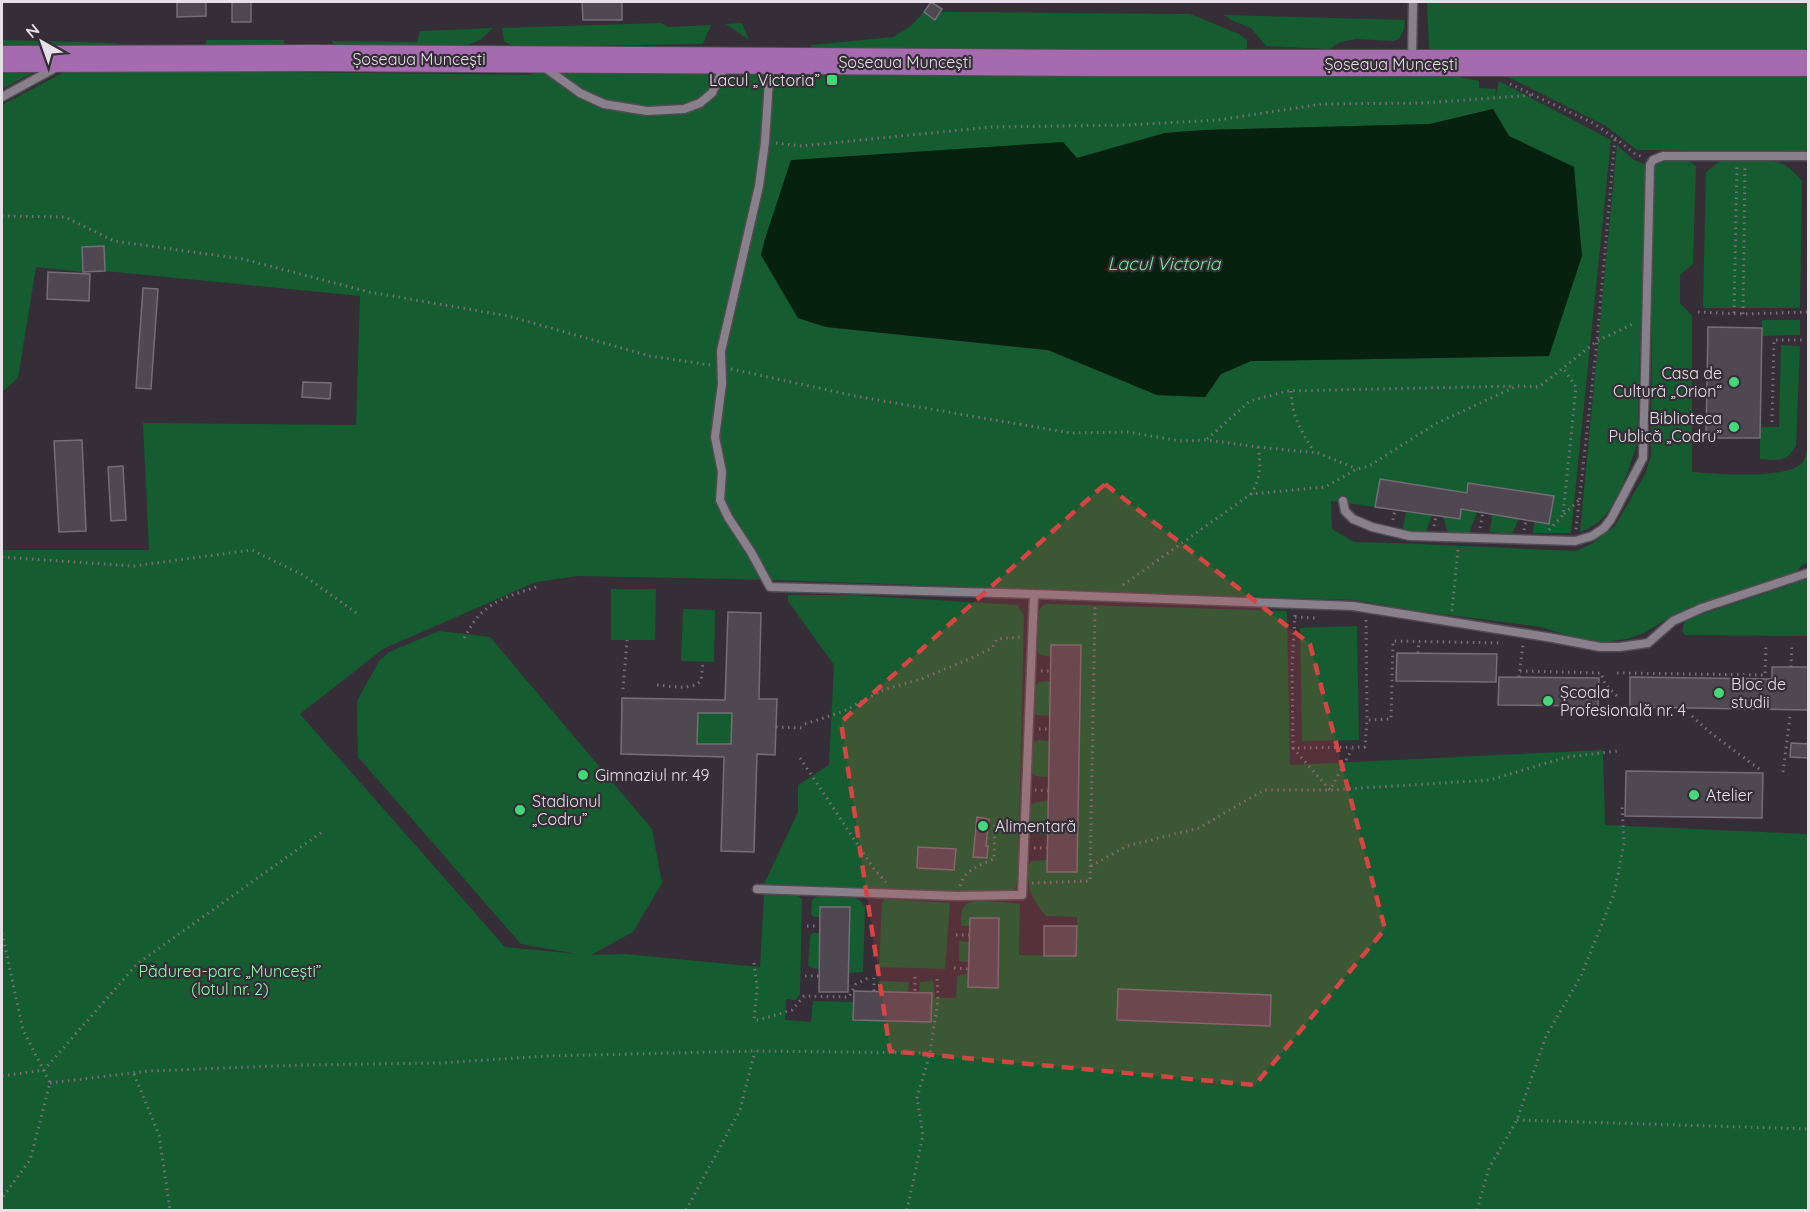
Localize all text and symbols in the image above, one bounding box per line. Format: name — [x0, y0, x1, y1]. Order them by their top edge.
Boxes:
north arrow — [12, 12, 72, 72]
text: N — [21, 19, 43, 42]
street label: Șoseaua Muncești — [352, 49, 486, 69]
street label: Șoseaua Muncești — [838, 52, 972, 72]
street label: Șoseaua Muncești — [1324, 54, 1458, 74]
place label: Lacul „Victoria” — [709, 70, 820, 90]
marker: Lacul „Victoria” — [825, 73, 839, 87]
water label: Lacul Victoria — [1108, 252, 1222, 275]
place label: Casa de Cultură „Orion“ — [1613, 363, 1722, 401]
marker: Casa de Cultură „Orion“ — [1727, 375, 1741, 389]
place label: Biblioteca Publică „Codru” — [1609, 408, 1722, 446]
marker: Biblioteca Publică „Codru” — [1727, 420, 1741, 434]
place label: Bloc de studii — [1731, 674, 1786, 712]
place label: Școala Profesională nr. 4 — [1560, 682, 1686, 720]
marker: Bloc de studii — [1712, 686, 1726, 700]
marker: Școala Profesională nr. 4 — [1541, 694, 1555, 708]
place label: Gimnaziul nr. 49 — [595, 765, 709, 785]
marker: Gimnaziul nr. 49 — [576, 768, 590, 782]
place label: Atelier — [1706, 785, 1753, 805]
marker: Atelier — [1687, 788, 1701, 802]
place label: Stadionul „Codru” — [532, 791, 601, 829]
marker: Stadionul „Codru” — [513, 803, 527, 817]
place label: Alimentară — [995, 816, 1076, 836]
marker: Alimentară — [976, 819, 990, 833]
park label: Pădurea-parc „Muncești” (lotul nr. 2) — [139, 961, 321, 999]

